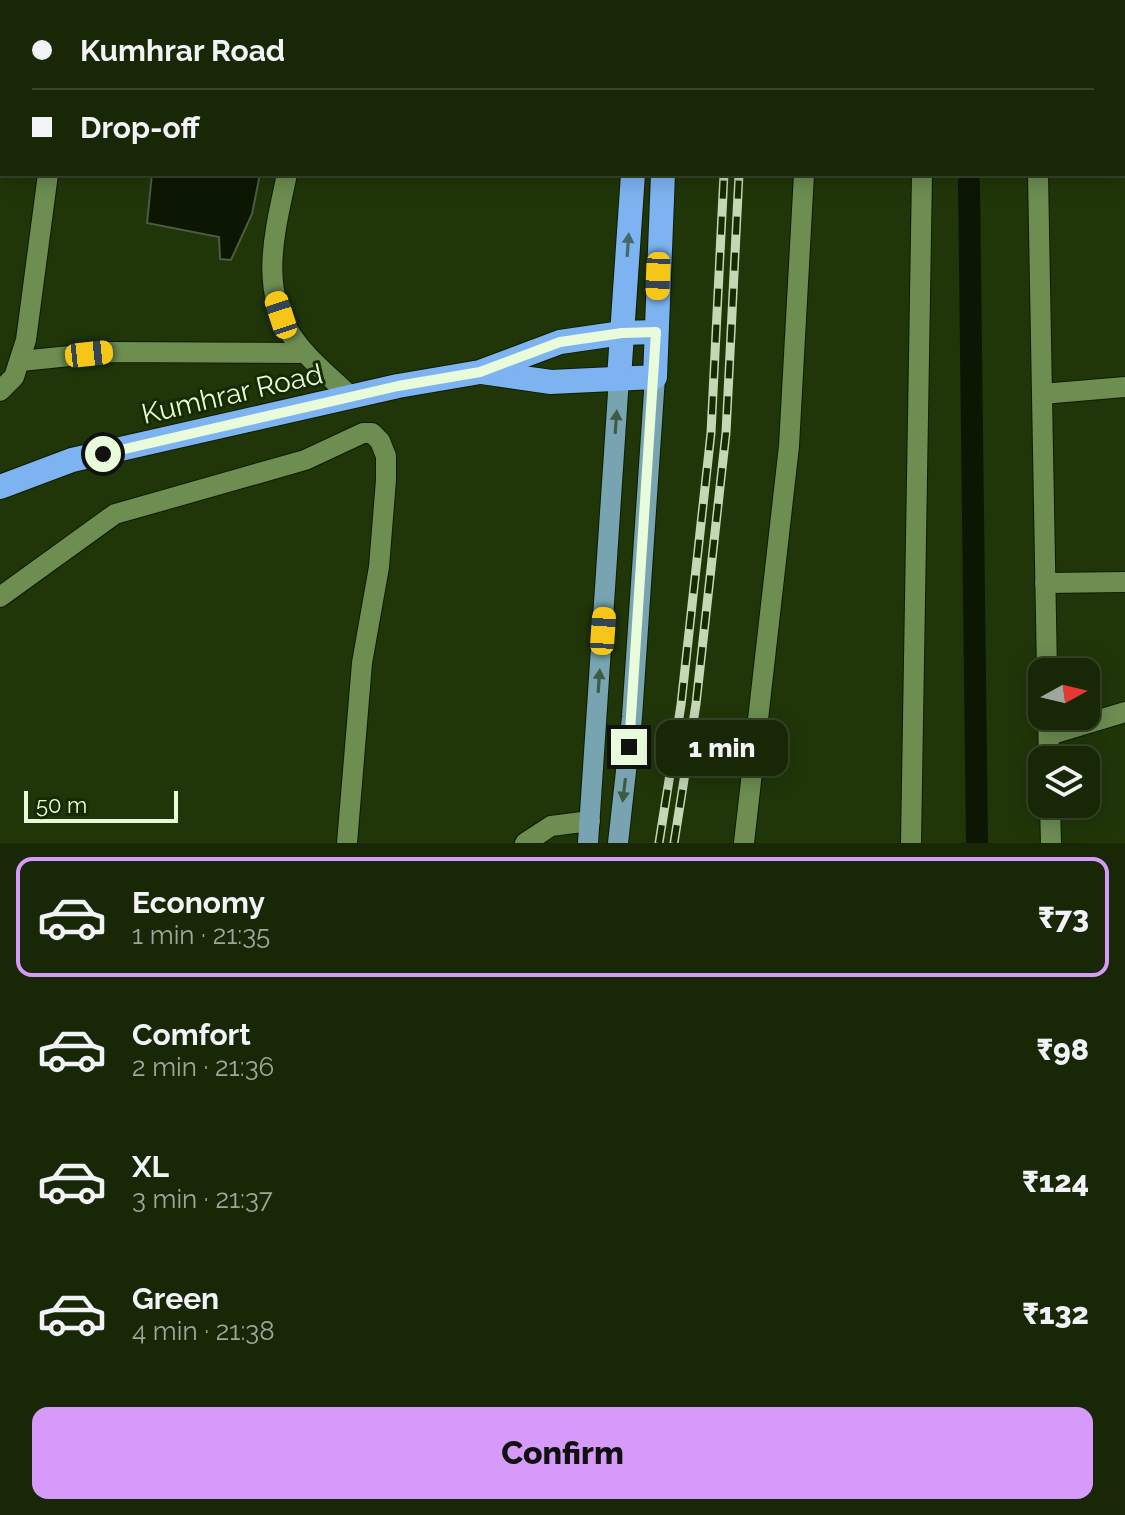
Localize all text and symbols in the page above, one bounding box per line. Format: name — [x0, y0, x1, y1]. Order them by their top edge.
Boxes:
text: Kumhrar Road — [80, 33, 285, 68]
text: Drop-off — [80, 110, 200, 145]
one-way arrow — [622, 232, 635, 257]
car — [645, 252, 671, 300]
car — [262, 288, 300, 342]
car — [64, 340, 114, 368]
street label: Kumhrar Road — [138, 357, 326, 431]
one-way arrow — [610, 409, 623, 434]
route start — [85, 436, 121, 472]
car — [589, 606, 617, 656]
north arrow — [1028, 658, 1100, 730]
map controls — [1028, 658, 1100, 818]
one-way arrow — [593, 668, 606, 693]
callout: 1 min — [657, 719, 789, 775]
route end — [611, 729, 647, 765]
text: 1 min — [689, 733, 755, 763]
button: layers — [1028, 746, 1100, 818]
one-way arrow — [617, 778, 630, 803]
scale bar — [24, 787, 178, 823]
text: 50 m — [36, 792, 87, 818]
icon: car — [36, 881, 108, 953]
text: Economy — [132, 885, 265, 920]
text: ₹73 — [1038, 900, 1089, 935]
text: 1 min · 21:35 — [132, 920, 270, 950]
icon: car — [36, 1013, 108, 1085]
text: Comfort — [132, 1017, 251, 1052]
text: ₹98 — [1036, 1032, 1089, 1067]
text: 2 min · 21:36 — [132, 1052, 274, 1082]
icon: car — [36, 1145, 108, 1217]
text: XL — [132, 1149, 169, 1184]
text: ₹124 — [1022, 1164, 1089, 1199]
text: 3 min · 21:37 — [132, 1184, 273, 1214]
icon: car — [36, 1277, 108, 1349]
text: Green — [132, 1281, 219, 1316]
text: ₹132 — [1022, 1296, 1089, 1331]
text: 4 min · 21:38 — [132, 1316, 275, 1346]
button: Confirm — [32, 1407, 1093, 1499]

